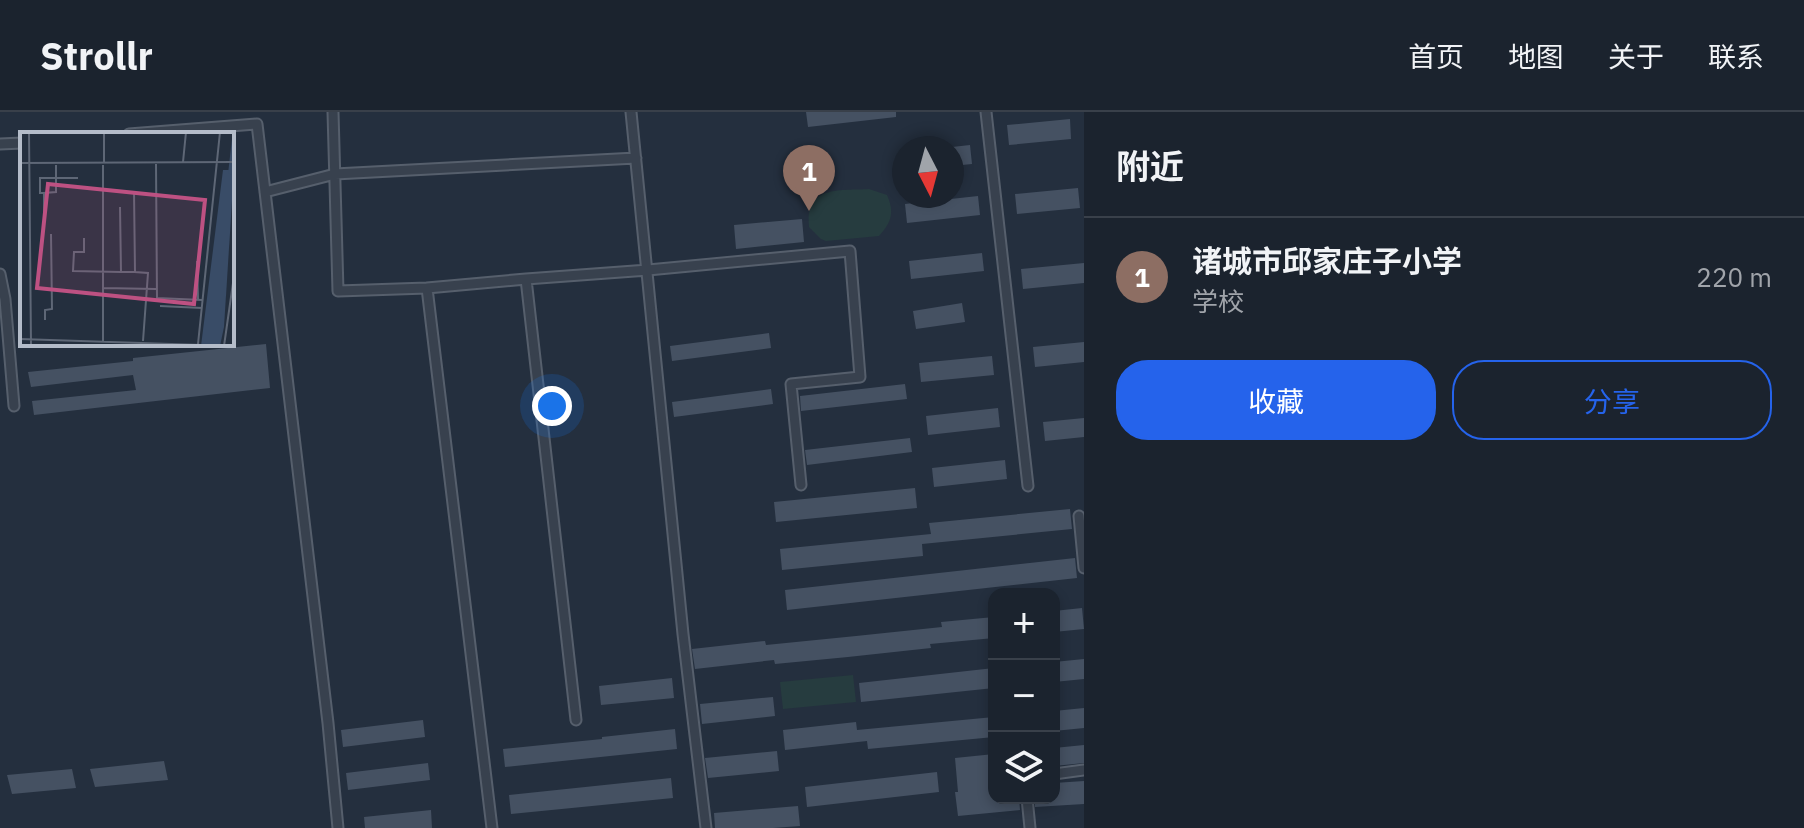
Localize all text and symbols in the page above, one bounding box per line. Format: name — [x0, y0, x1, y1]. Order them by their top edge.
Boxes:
text: Strollr — [40, 31, 153, 80]
text: 首页 — [1408, 38, 1464, 75]
text: 地图 — [1508, 38, 1564, 75]
text: 关于 — [1608, 38, 1664, 75]
text: 联系 — [1708, 38, 1764, 75]
inset map — [20, 132, 234, 346]
north arrow — [892, 136, 964, 208]
text: 附近 — [1116, 144, 1184, 188]
pin: 1 — [783, 145, 835, 211]
text: 诸城市邱家庄子小学 — [1192, 241, 1462, 280]
text: 1 — [1134, 260, 1150, 294]
text: 220 m — [1696, 260, 1772, 294]
text: 学校 — [1192, 284, 1244, 318]
button: 收藏 — [1116, 360, 1436, 440]
button: 分享 — [1452, 360, 1772, 440]
your location — [532, 386, 572, 426]
map controls — [988, 588, 1060, 804]
button: + — [988, 588, 1060, 660]
button: − — [988, 660, 1060, 732]
button: layers — [988, 732, 1060, 804]

